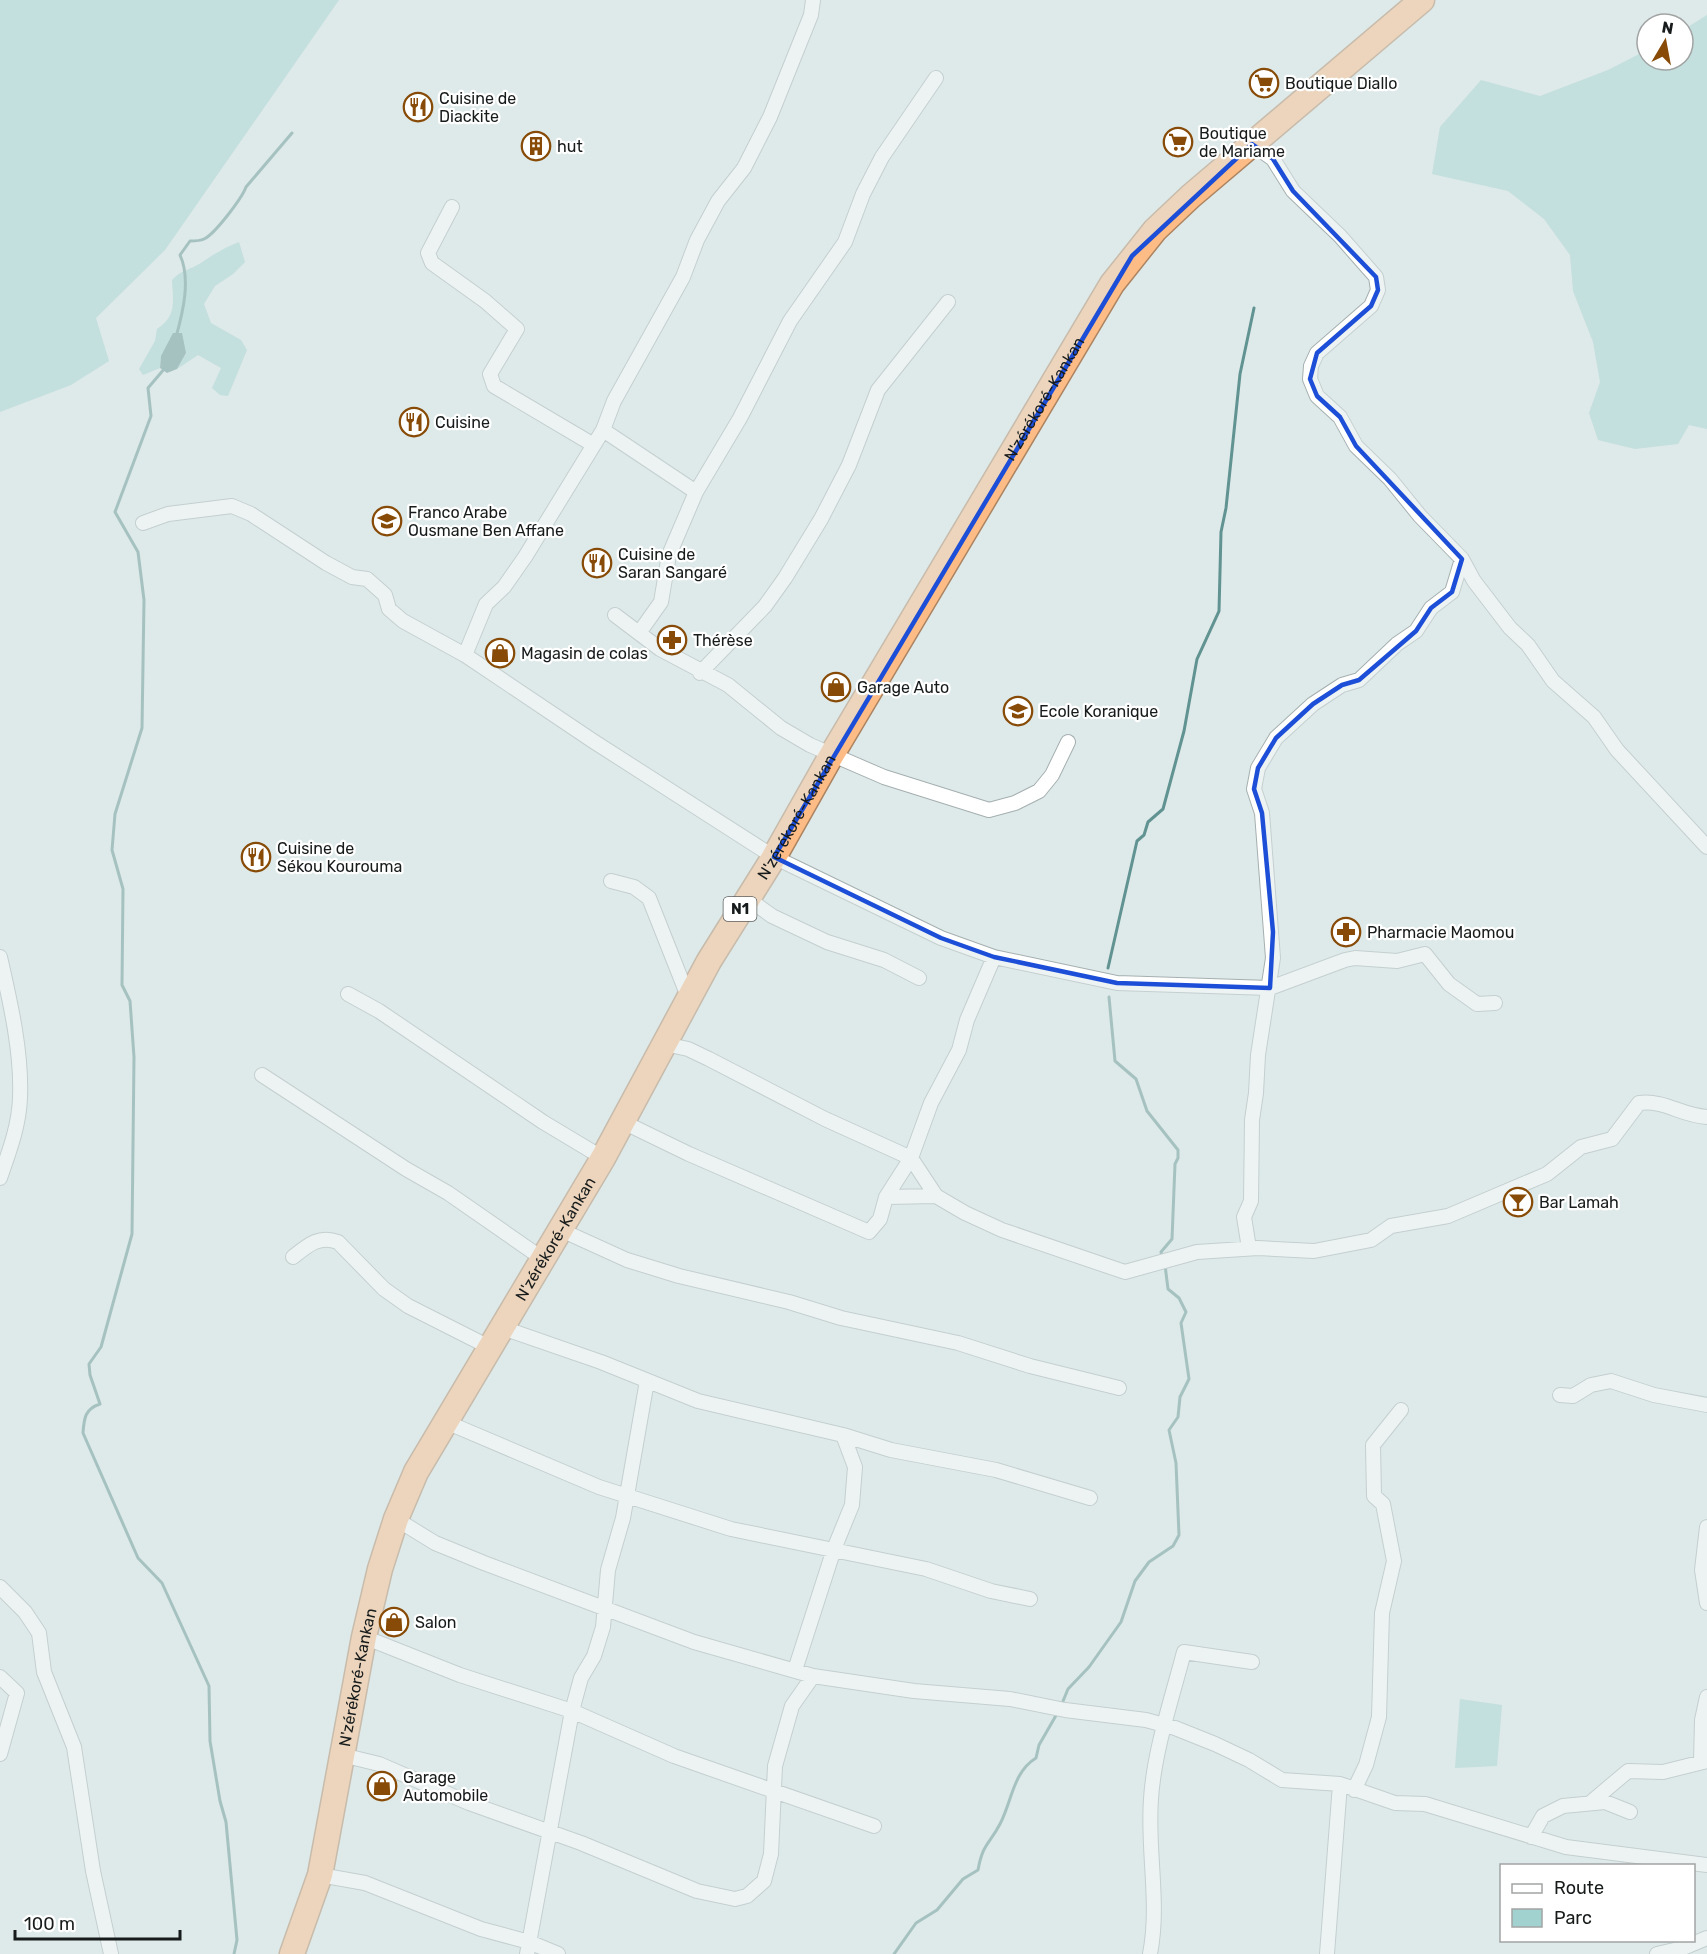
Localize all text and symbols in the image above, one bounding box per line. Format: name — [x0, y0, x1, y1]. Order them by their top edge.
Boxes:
north arrow — [1635, 12, 1695, 72]
text: N — [1660, 17, 1675, 38]
supermarket icon: Boutique Diallo — [1248, 67, 1280, 99]
place label: Boutique Diallo — [1285, 74, 1397, 93]
place label: Cuisine de Diackite — [439, 89, 516, 126]
restaurant icon: Cuisine de Diackite — [402, 91, 434, 123]
place label: Boutique de Mariame — [1199, 124, 1285, 161]
supermarket icon: Boutique de Mariame — [1162, 126, 1194, 158]
building icon: hut — [520, 130, 552, 162]
place label: hut — [557, 137, 583, 156]
street label: N'zérékoré-Kankan — [1000, 333, 1088, 464]
restaurant icon: Cuisine — [398, 406, 430, 438]
place label: Cuisine — [435, 413, 490, 432]
place label: Franco Arabe Ousmane Ben Affane — [408, 503, 564, 540]
school or university icon: Franco Arabe Ousmane Ben Affane — [371, 505, 403, 537]
place label: Cuisine de Saran Sangaré — [618, 545, 727, 582]
restaurant icon: Cuisine de Saran Sangaré — [581, 547, 613, 579]
pharmacy icon: Thérèse — [656, 624, 688, 656]
place label: Thérèse — [693, 631, 753, 650]
shop icon: Magasin de colas — [484, 637, 516, 669]
place label: Magasin de colas — [521, 644, 648, 663]
shop icon: Garage Auto — [820, 671, 852, 703]
place label: Garage Auto — [857, 678, 949, 697]
school or university icon: Ecole Koranique — [1002, 695, 1034, 727]
place label: Ecole Koranique — [1039, 702, 1158, 721]
street label: N'zérékoré-Kankan — [753, 751, 839, 883]
place label: Cuisine de Sékou Kourouma — [277, 839, 402, 876]
restaurant icon: Cuisine de Sékou Kourouma — [240, 841, 272, 873]
road number: N1 — [724, 897, 756, 921]
pharmacy icon: Pharmacie Maomou — [1330, 916, 1362, 948]
place label: Pharmacie Maomou — [1367, 923, 1514, 942]
street label: N'zérékoré-Kankan — [511, 1173, 599, 1304]
bar icon: Bar Lamah — [1502, 1186, 1534, 1218]
place label: Bar Lamah — [1539, 1193, 1619, 1212]
street label: N'zérékoré-Kankan — [334, 1606, 380, 1748]
shop icon: Salon — [378, 1606, 410, 1638]
place label: Salon — [415, 1613, 457, 1632]
place label: Garage Automobile — [403, 1768, 488, 1805]
shop icon: Garage Automobile — [366, 1770, 398, 1802]
legend — [1500, 1864, 1695, 1942]
text: Route — [1554, 1877, 1604, 1899]
scale bar — [15, 1903, 180, 1941]
text: Parc — [1554, 1907, 1592, 1929]
text: 100 m — [24, 1913, 75, 1935]

